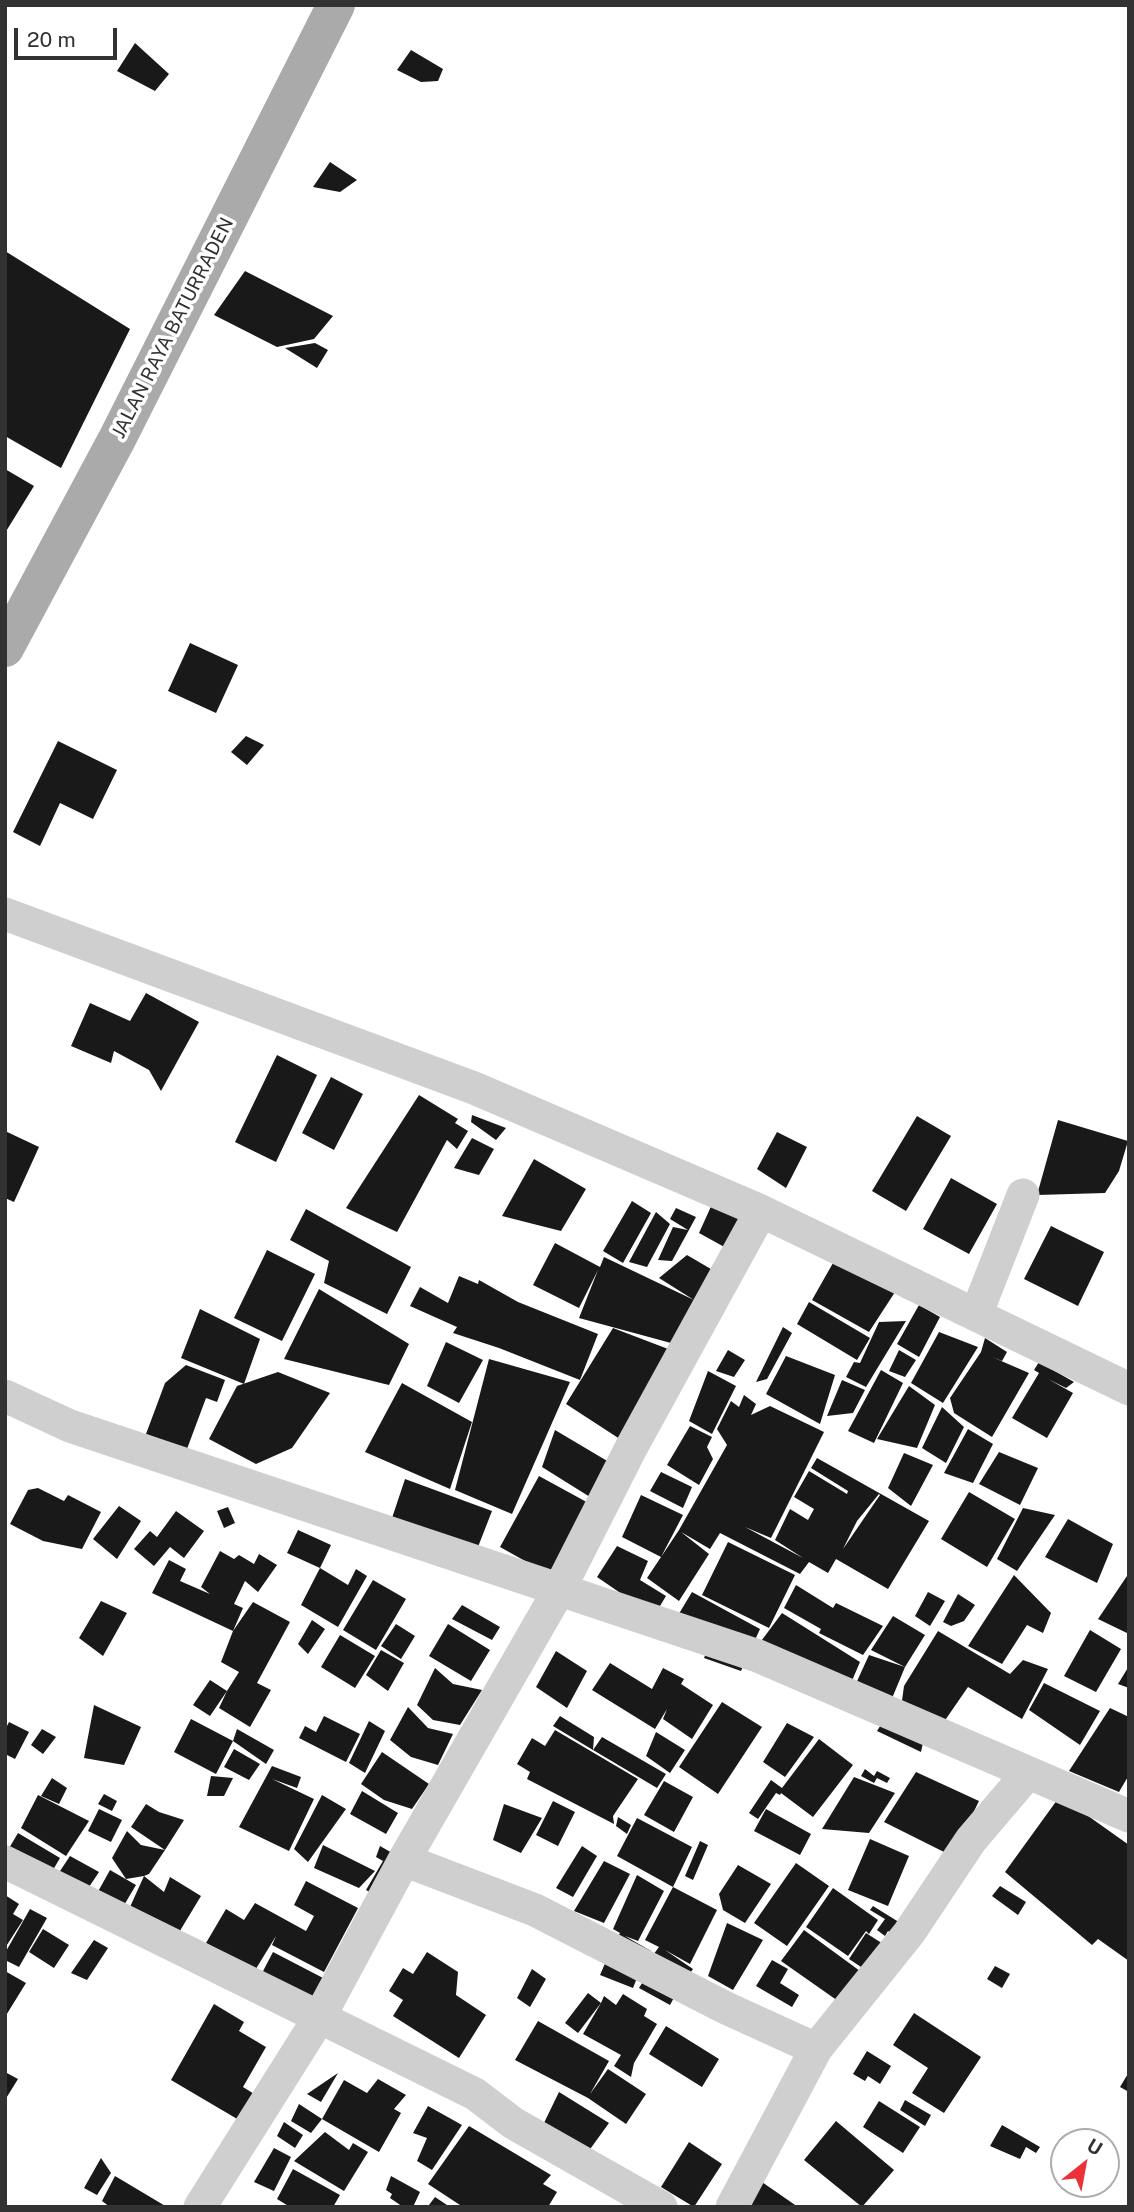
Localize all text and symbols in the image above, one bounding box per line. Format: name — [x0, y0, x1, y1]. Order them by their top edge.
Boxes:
scale bar — [18, 14, 121, 58]
text: 20 m — [27, 27, 76, 52]
street label: JALAN RAYA BATURRADEN — [107, 214, 239, 442]
north arrow — [1050, 2128, 1120, 2198]
text: U — [1083, 2134, 1106, 2160]

